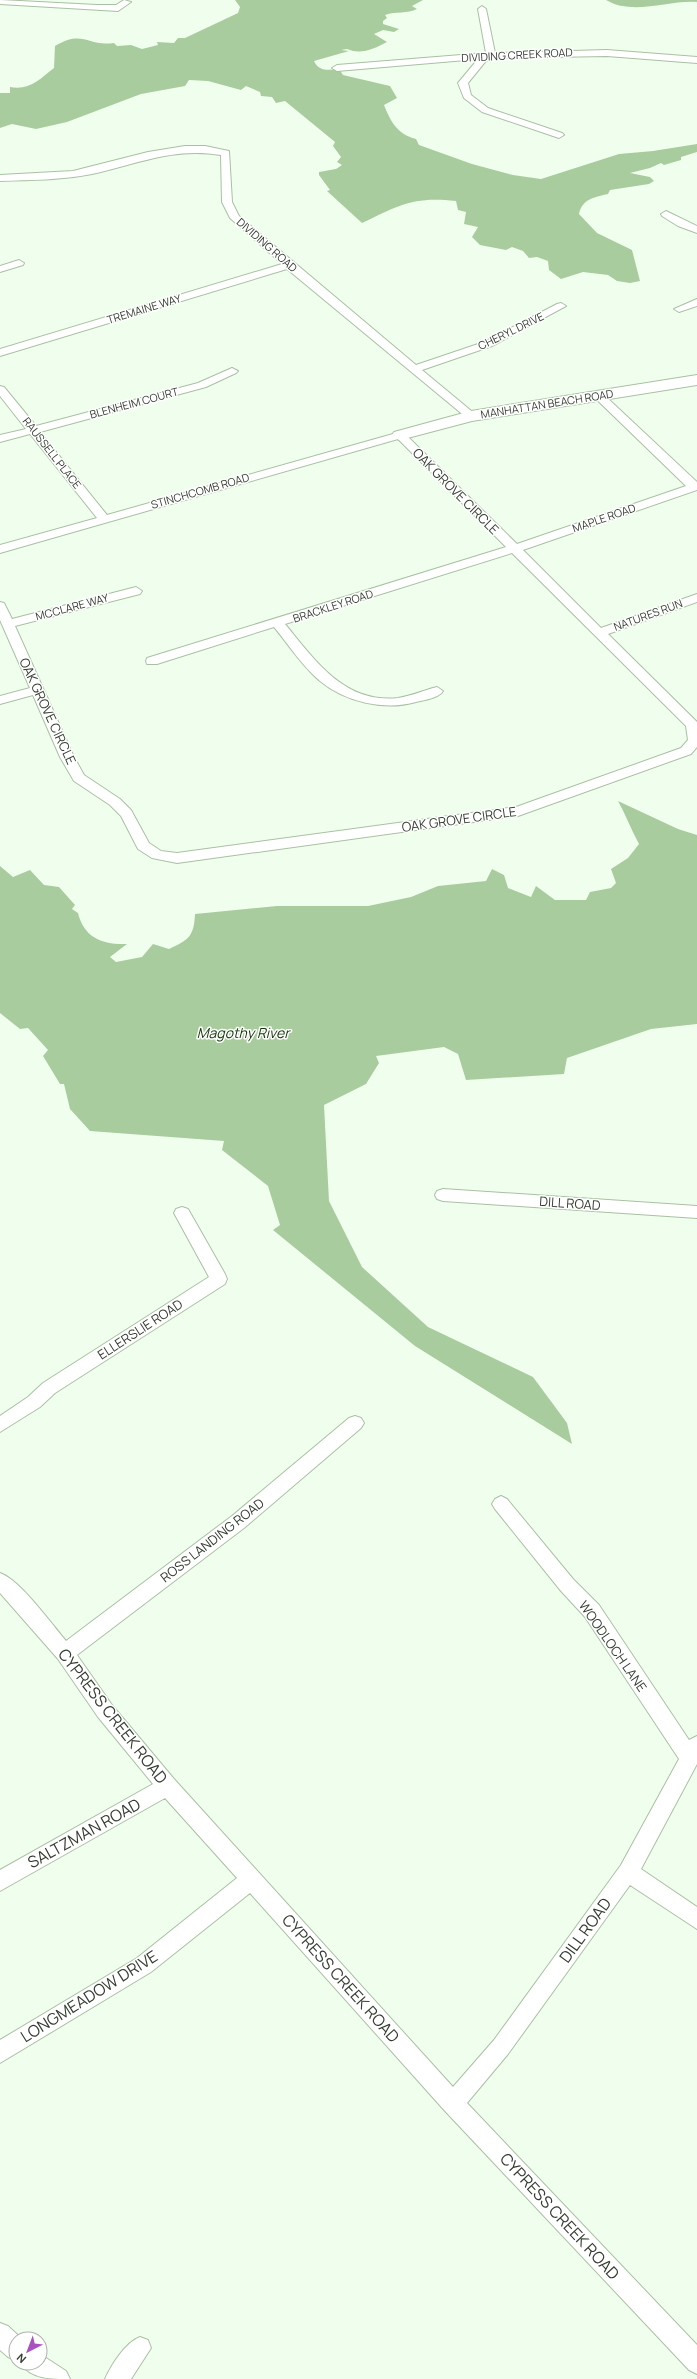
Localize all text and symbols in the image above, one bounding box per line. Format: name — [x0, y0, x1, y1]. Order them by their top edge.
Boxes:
street label: DIVIDING CREEK ROAD — [461, 44, 573, 65]
street label: DIVIDING ROAD — [234, 214, 301, 275]
street label: TREMAINE WAY — [105, 290, 183, 327]
street label: CHERYL DRIVE — [475, 308, 546, 353]
street label: BLENHEIM COURT — [88, 383, 180, 422]
street label: MANHATTAN BEACH ROAD — [479, 386, 614, 421]
street label: RAUSSELL PLACE — [20, 414, 85, 492]
street label: OAK GROVE CIRCLE — [409, 444, 503, 538]
street label: STINCHCOMB ROAD — [149, 469, 251, 512]
street label: MAPLE ROAD — [570, 500, 637, 535]
street label: BRACKLEY ROAD — [291, 585, 375, 626]
street label: MCCLARE WAY — [34, 589, 111, 623]
street label: NATURES RUN — [611, 595, 684, 634]
street label: OAK GROVE CIRCLE — [15, 655, 81, 767]
street label: OAK GROVE CIRCLE — [401, 802, 517, 836]
water label: Magothy River — [197, 1023, 291, 1042]
street label: DILL ROAD — [539, 1192, 601, 1214]
street label: ELLERSLIE ROAD — [94, 1295, 186, 1363]
street label: ROSS LANDING ROAD — [156, 1494, 268, 1586]
street label: WOODLOCH LANE — [575, 1597, 651, 1695]
street label: CYPRESS CREEK ROAD — [53, 1644, 173, 1788]
street label: SALTZMAN ROAD — [24, 1793, 145, 1873]
street label: DILL ROAD — [554, 1893, 616, 1967]
street label: CYPRESS CREEK ROAD — [277, 1909, 405, 2047]
street label: LONGMEADOW DRIVE — [16, 1945, 162, 2047]
street label: CYPRESS CREEK ROAD — [495, 2148, 625, 2284]
north arrow — [8, 2331, 48, 2371]
text: N — [13, 2351, 29, 2367]

